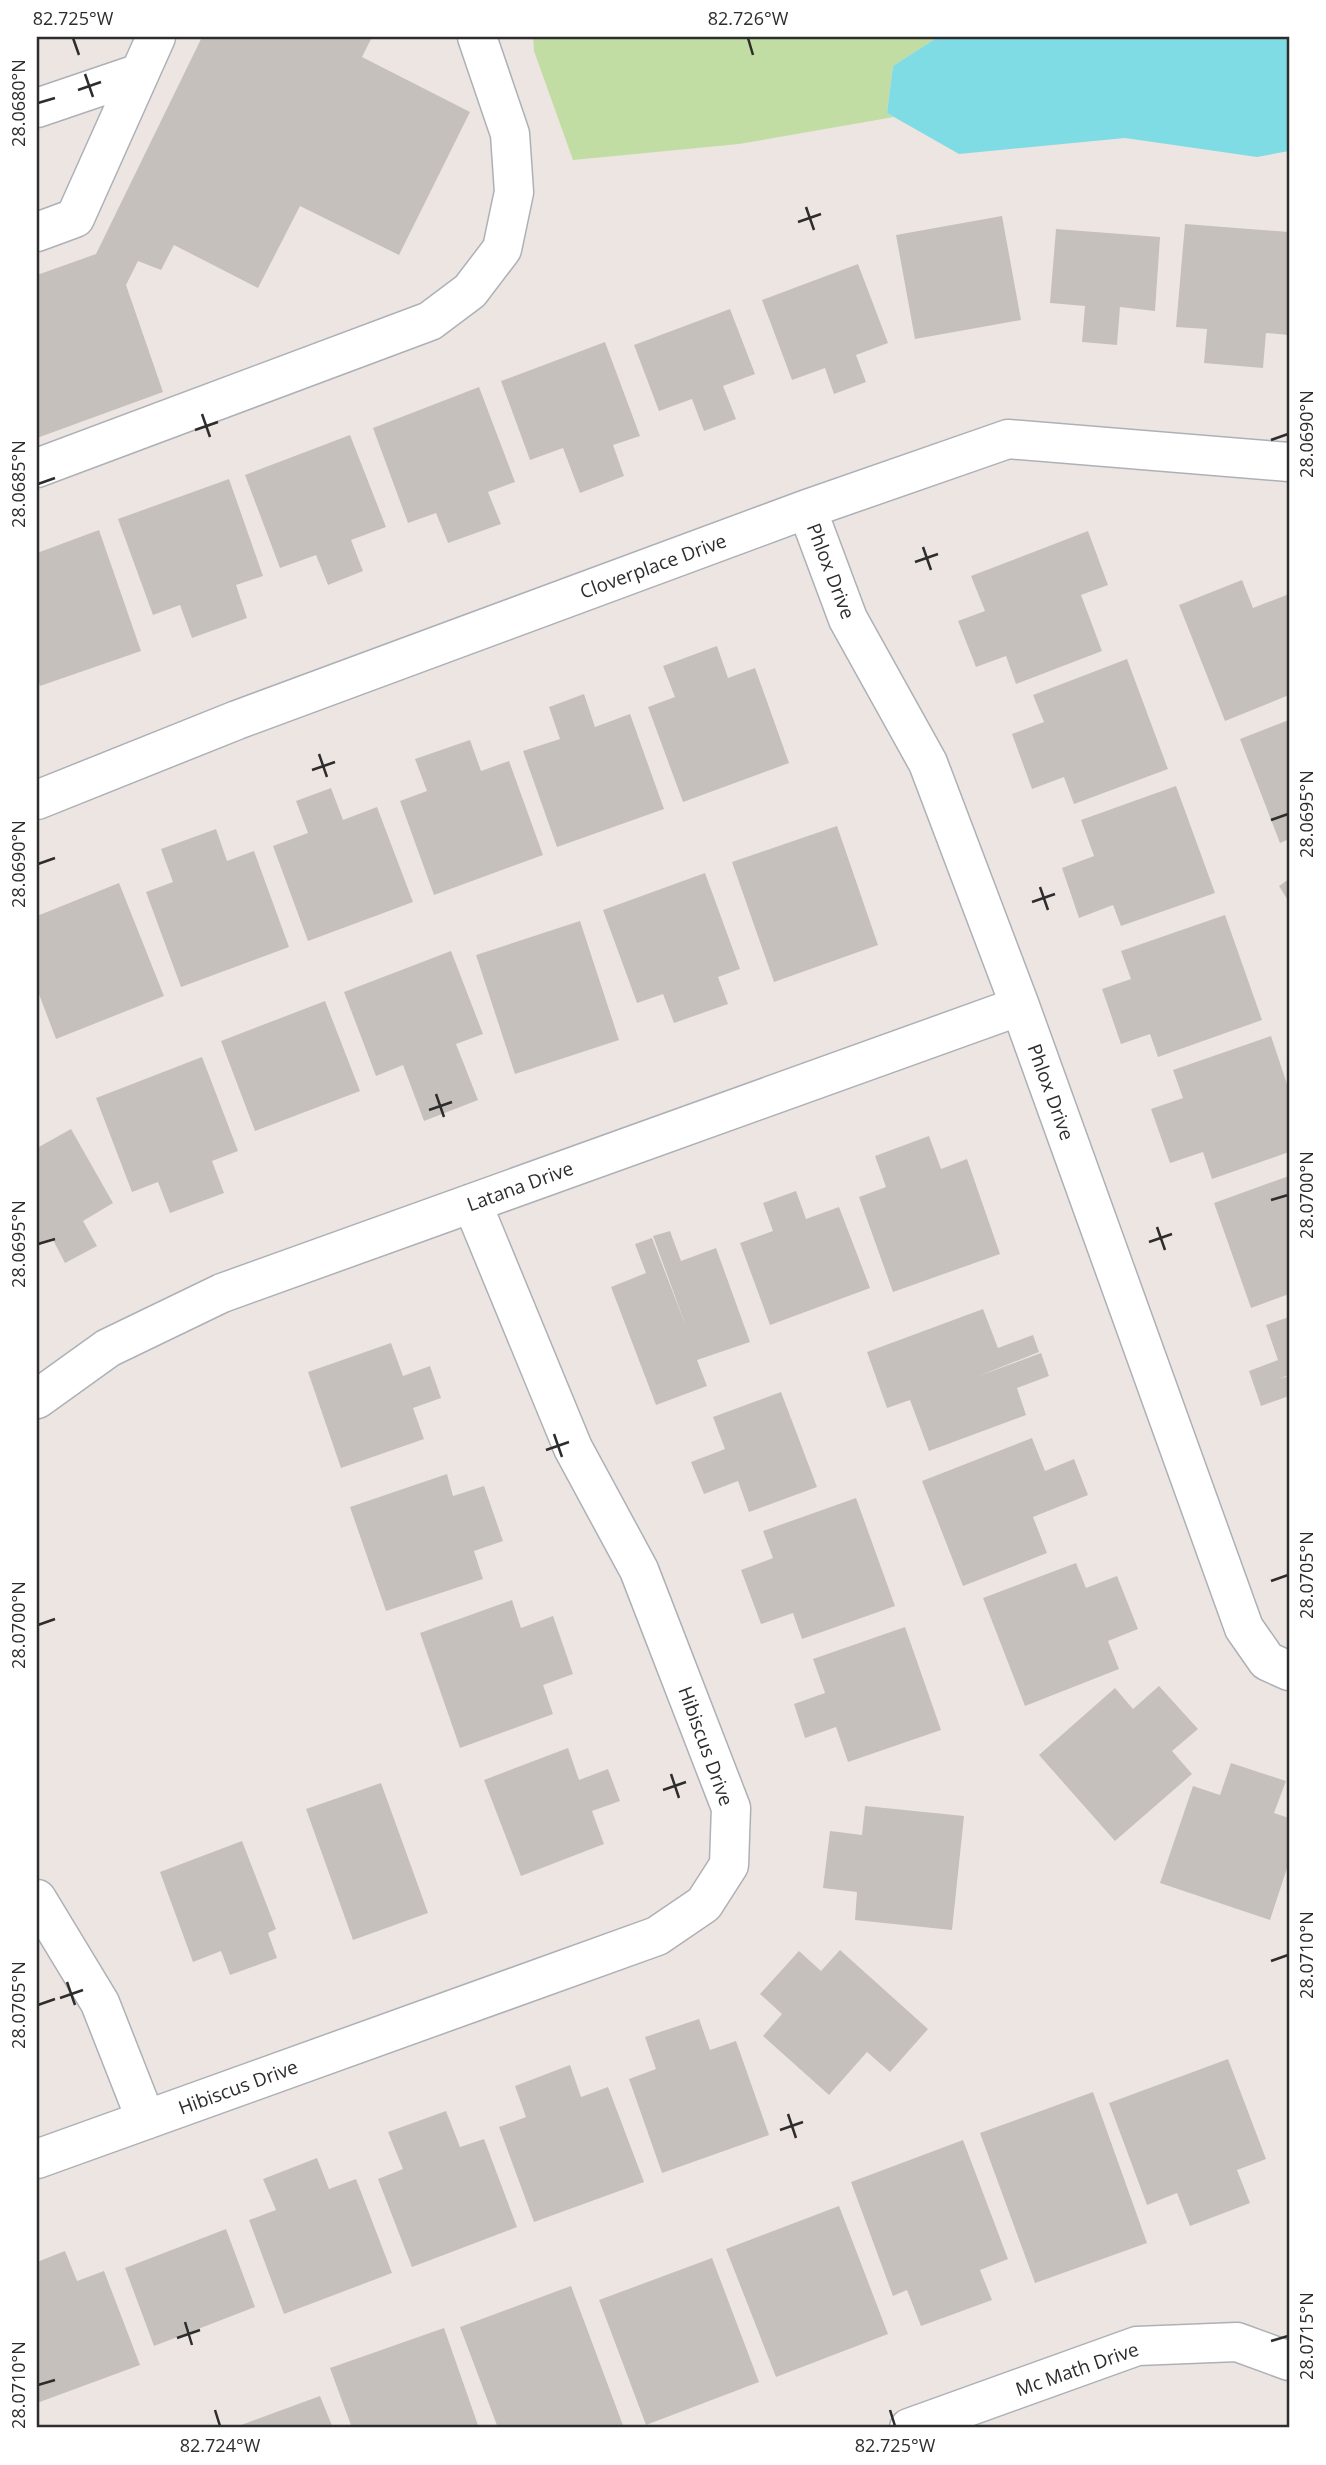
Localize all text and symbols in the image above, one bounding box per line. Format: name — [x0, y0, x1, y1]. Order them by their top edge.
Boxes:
text: 82.725°W — [33, 6, 114, 30]
text: 82.726°W — [708, 6, 789, 30]
text: 28.0680°N — [6, 59, 30, 147]
text: 28.0690°N — [1294, 390, 1318, 478]
text: 28.0685°N — [6, 440, 30, 528]
street label: Phlox Drive — [801, 519, 861, 623]
street label: Cloverplace Drive — [576, 527, 730, 605]
text: 28.0695°N — [1294, 770, 1318, 858]
text: 28.0690°N — [6, 820, 30, 908]
street label: Phlox Drive — [1022, 1040, 1080, 1144]
text: 28.0700°N — [1294, 1151, 1318, 1239]
street label: Latana Drive — [463, 1155, 577, 1217]
text: 28.0695°N — [6, 1200, 30, 1288]
text: 28.0705°N — [1294, 1531, 1318, 1619]
text: 28.0700°N — [6, 1581, 30, 1669]
street label: Hibiscus Drive — [672, 1683, 740, 1809]
text: 28.0710°N — [1294, 1911, 1318, 1999]
text: 28.0705°N — [6, 1961, 30, 2049]
street label: Hibiscus Drive — [175, 2053, 301, 2121]
text: 28.0715°N — [1294, 2292, 1318, 2380]
street label: Mc Math Drive — [1012, 2336, 1142, 2402]
text: 28.0710°N — [6, 2341, 30, 2429]
text: 82.724°W — [180, 2433, 261, 2457]
text: 82.725°W — [855, 2433, 936, 2457]

